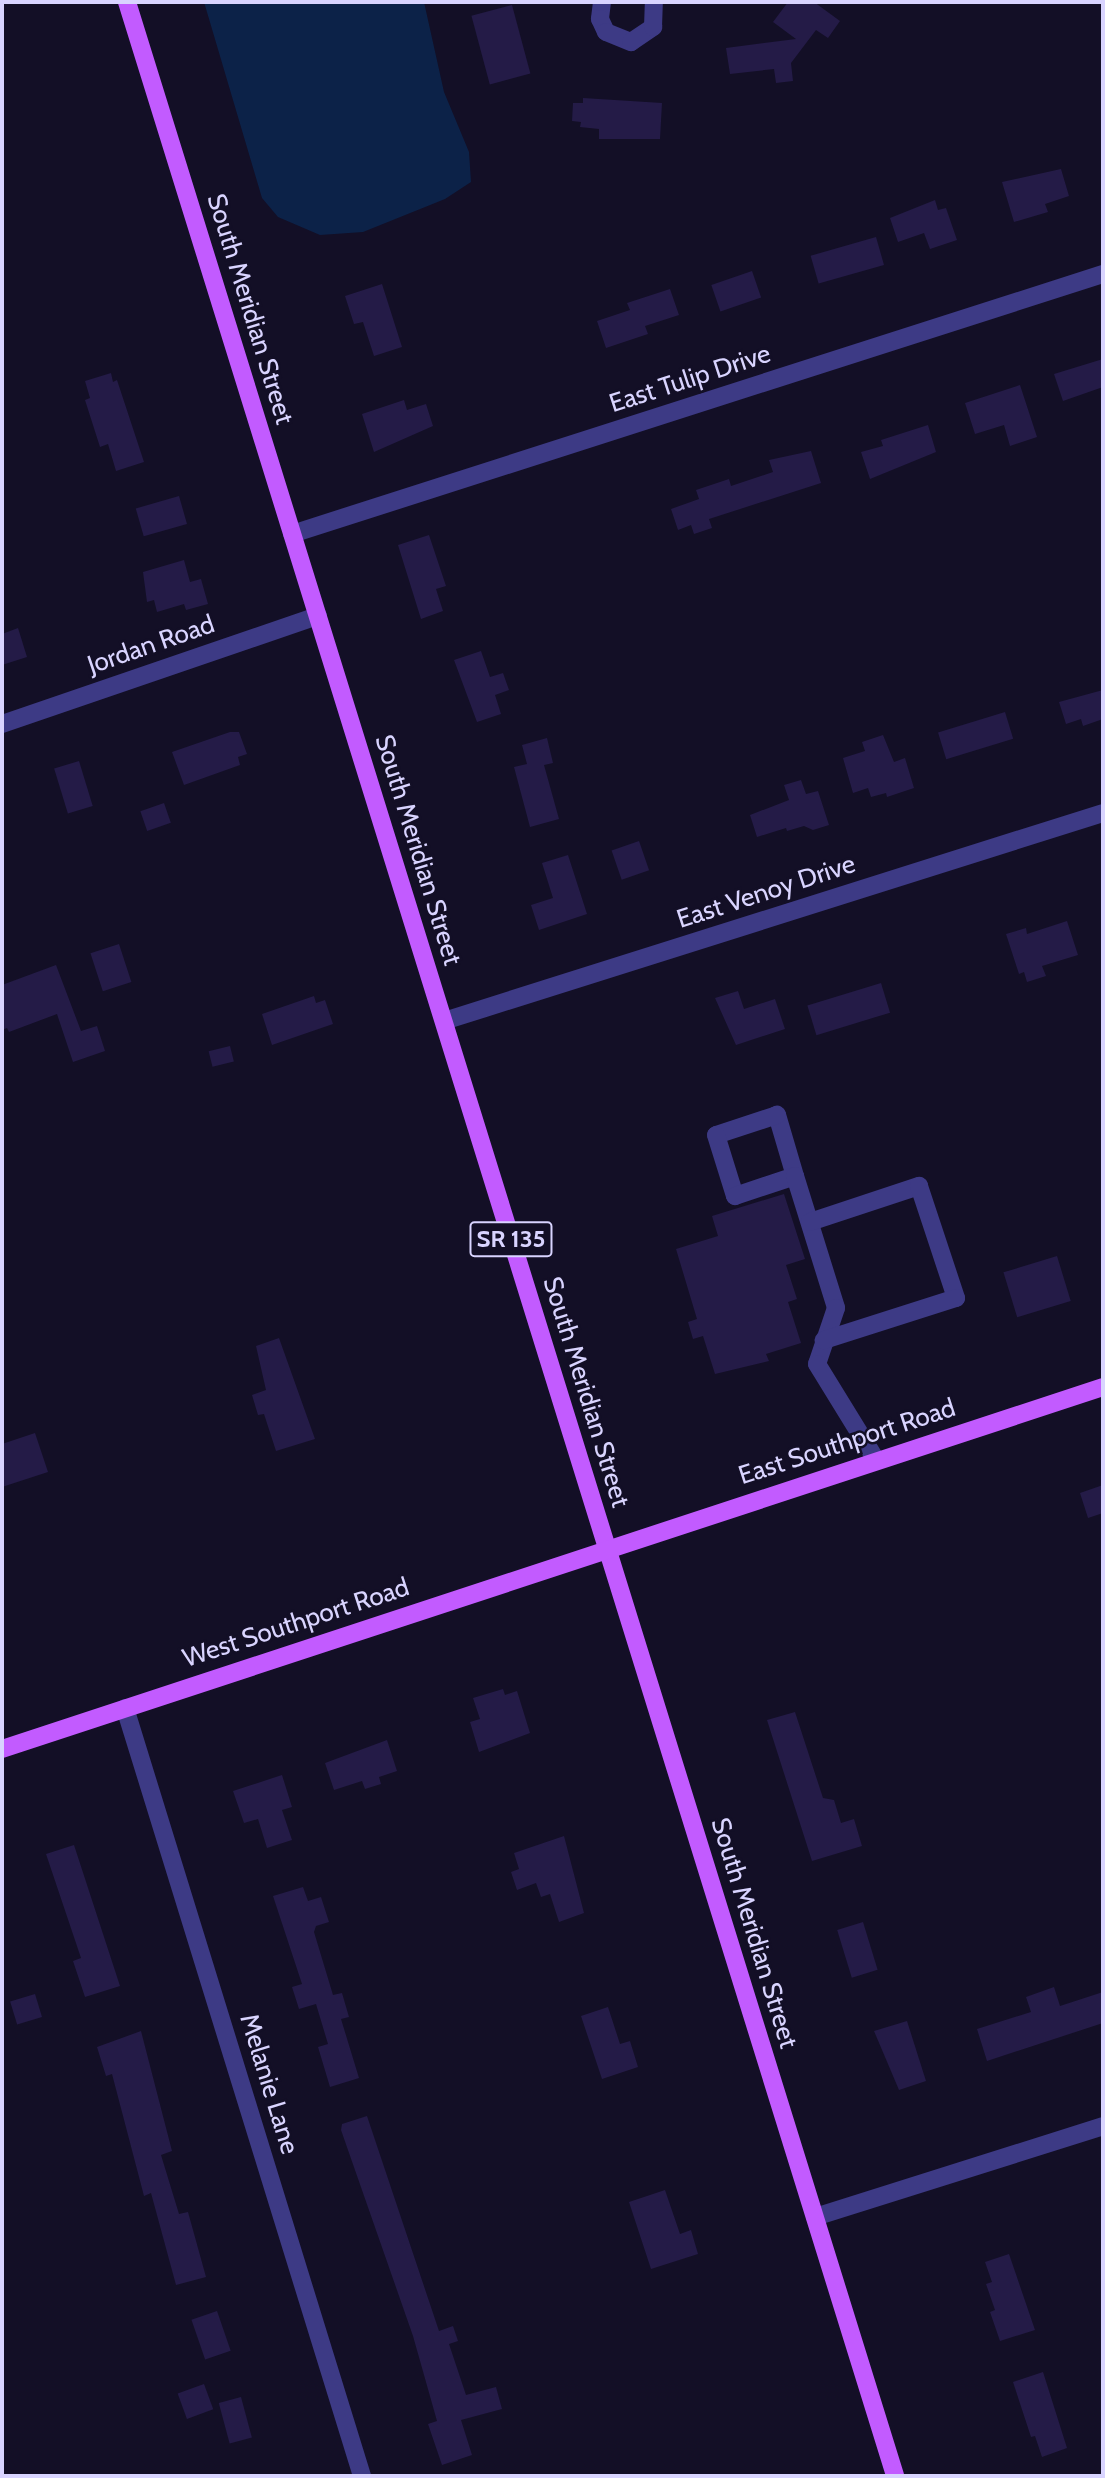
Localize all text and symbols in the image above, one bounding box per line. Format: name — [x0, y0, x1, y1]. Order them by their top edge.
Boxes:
street label: South Meridian Street — [200, 190, 300, 428]
street label: East Tulip Drive — [605, 338, 775, 420]
street label: Jordan Road — [83, 609, 219, 681]
street label: South Meridian Street — [368, 731, 468, 969]
street label: East Venoy Drive — [673, 848, 859, 936]
road number: SR 135 — [469, 1218, 553, 1260]
street label: South Meridian Street — [536, 1273, 636, 1511]
street label: East Southport Road — [735, 1392, 959, 1492]
street label: West Southport Road — [179, 1572, 413, 1674]
street label: South Meridian Street — [704, 1814, 804, 2052]
street label: Melanie Lane — [233, 2010, 305, 2158]

